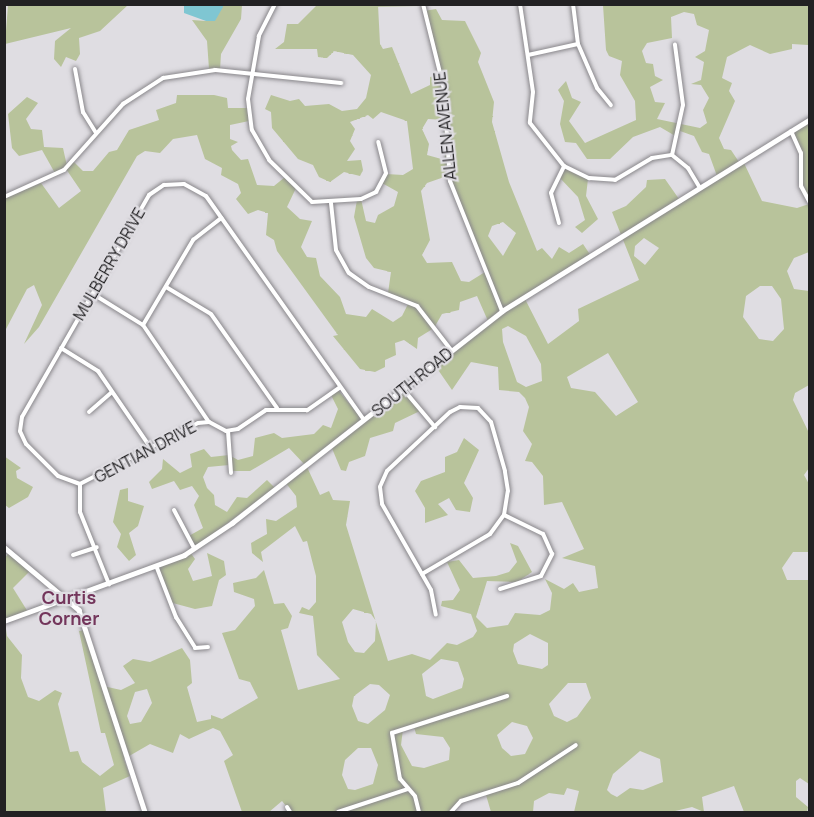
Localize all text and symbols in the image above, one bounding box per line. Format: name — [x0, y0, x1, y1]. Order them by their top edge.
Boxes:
street label: ALLEN AVENUE — [430, 71, 460, 181]
street label: MULBERRY DRIVE — [69, 204, 149, 324]
street label: SOUTH ROAD — [368, 344, 456, 420]
street label: GENTIAN DRIVE — [91, 417, 199, 487]
district label: Curtis Corner — [39, 587, 99, 630]

